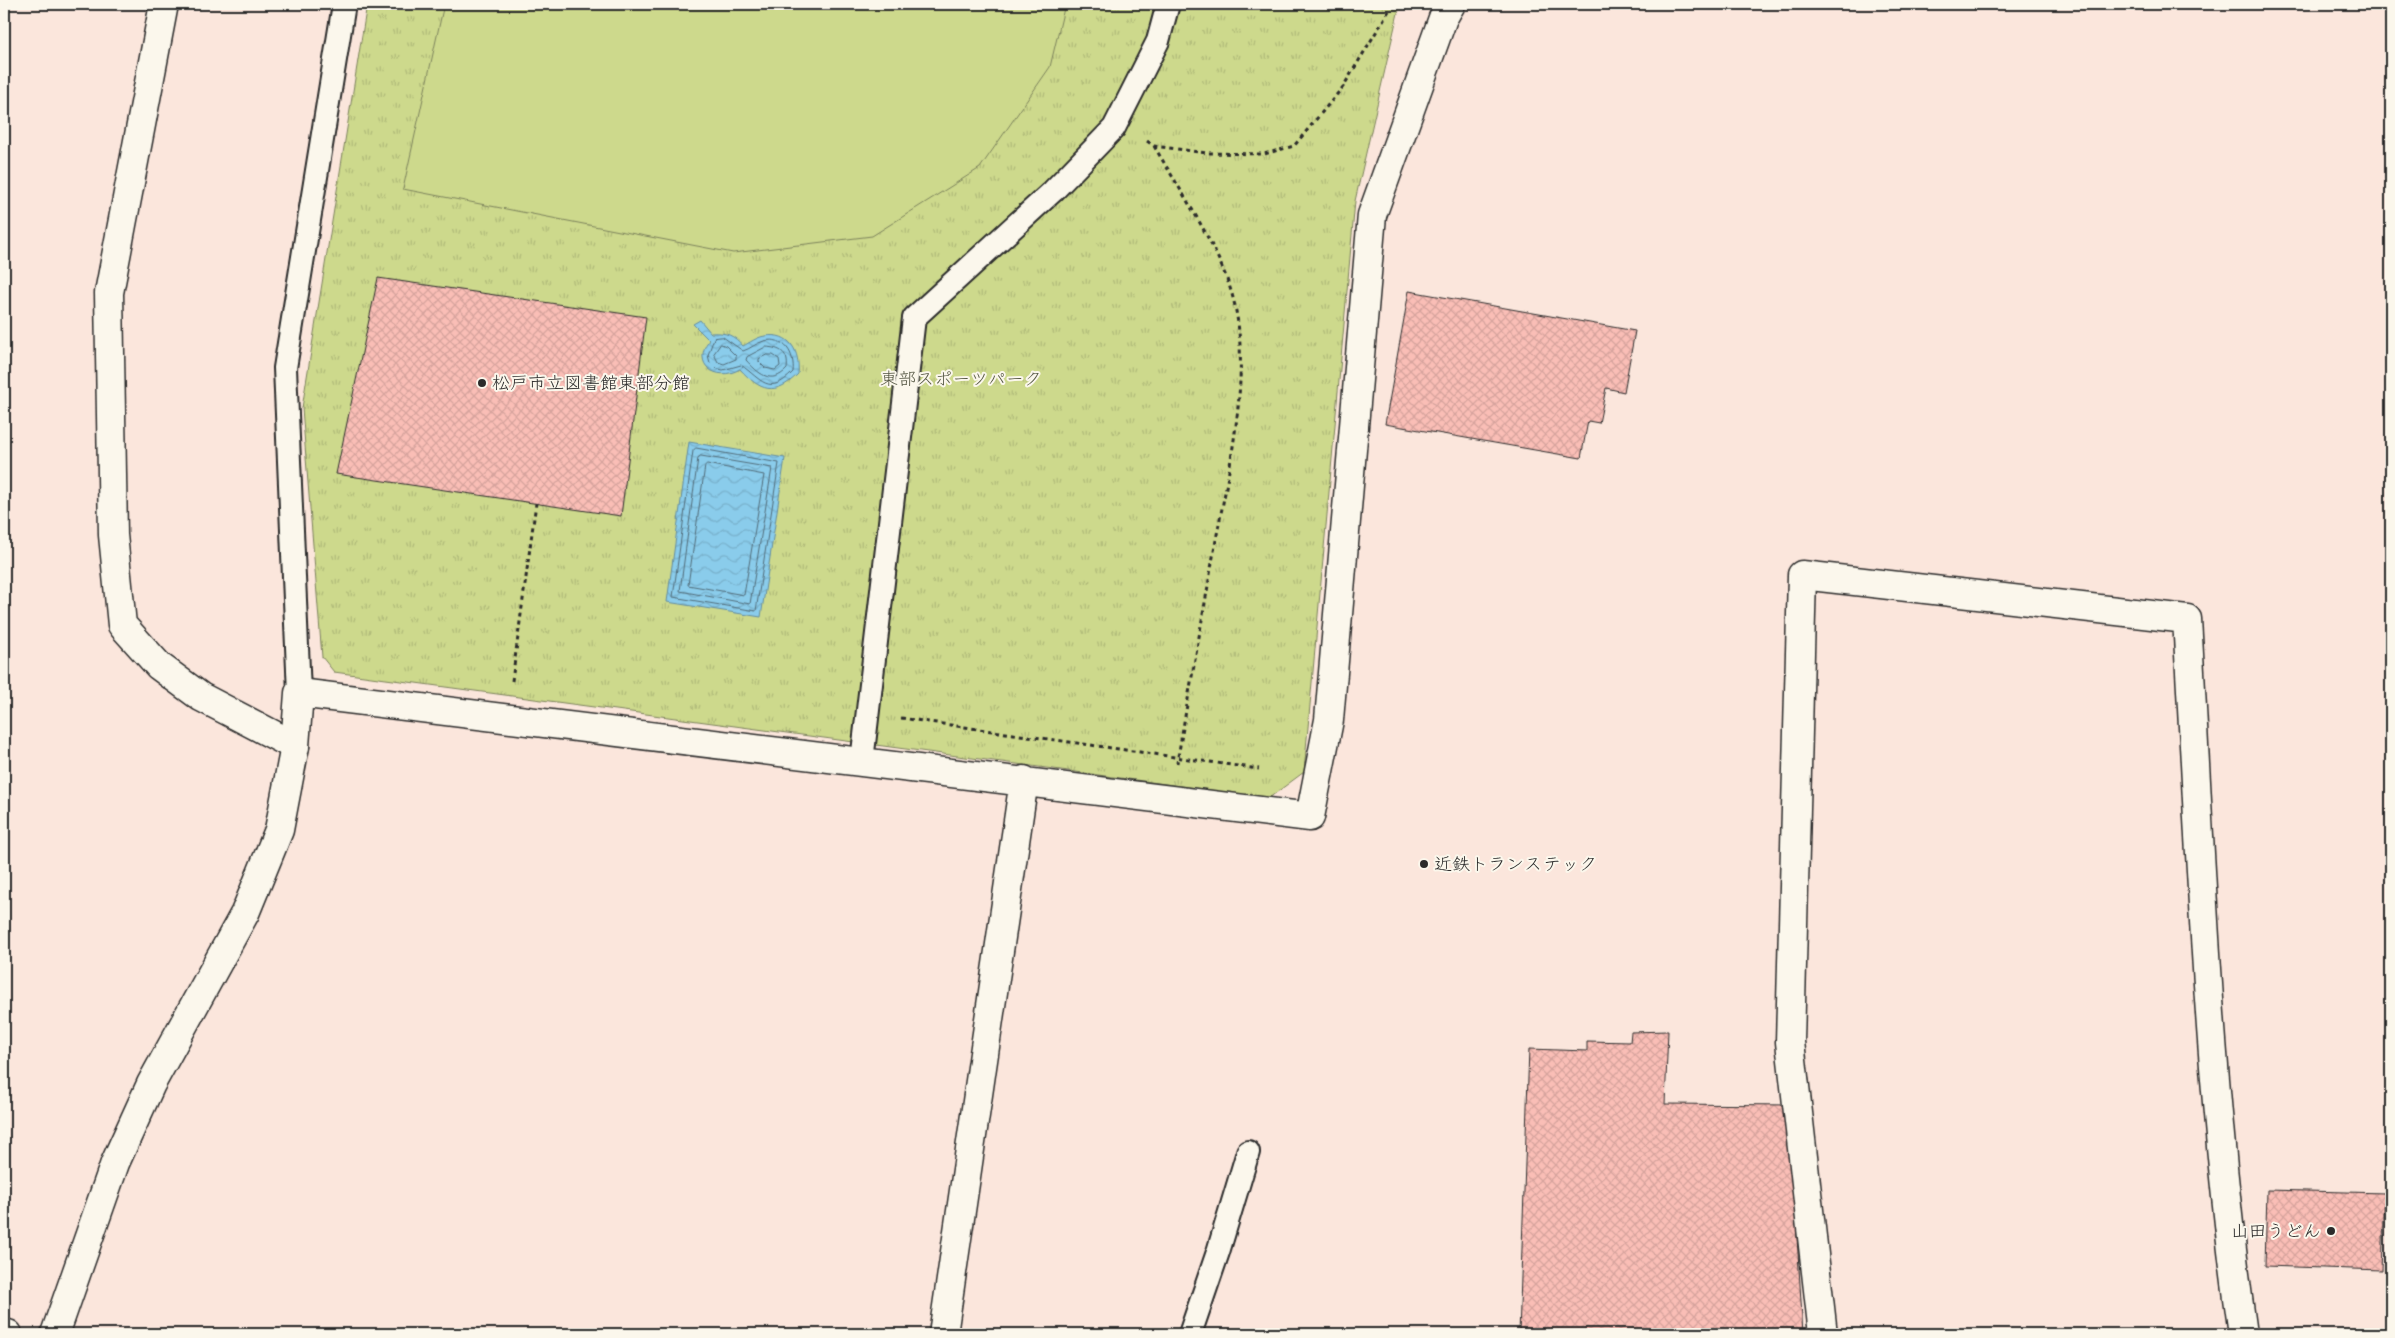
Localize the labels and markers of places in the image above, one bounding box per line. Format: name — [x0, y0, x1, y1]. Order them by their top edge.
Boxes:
place label: 松戸市立図書館東部分館 — [492, 371, 690, 395]
marker: 松戸市立図書館東部分館 — [476, 377, 488, 389]
place label: 近鉄トランステック — [1434, 852, 1597, 876]
marker: 近鉄トランステック — [1418, 858, 1430, 870]
place label: 山田うどん — [2231, 1219, 2321, 1243]
marker: 山田うどん — [2325, 1225, 2337, 1237]

